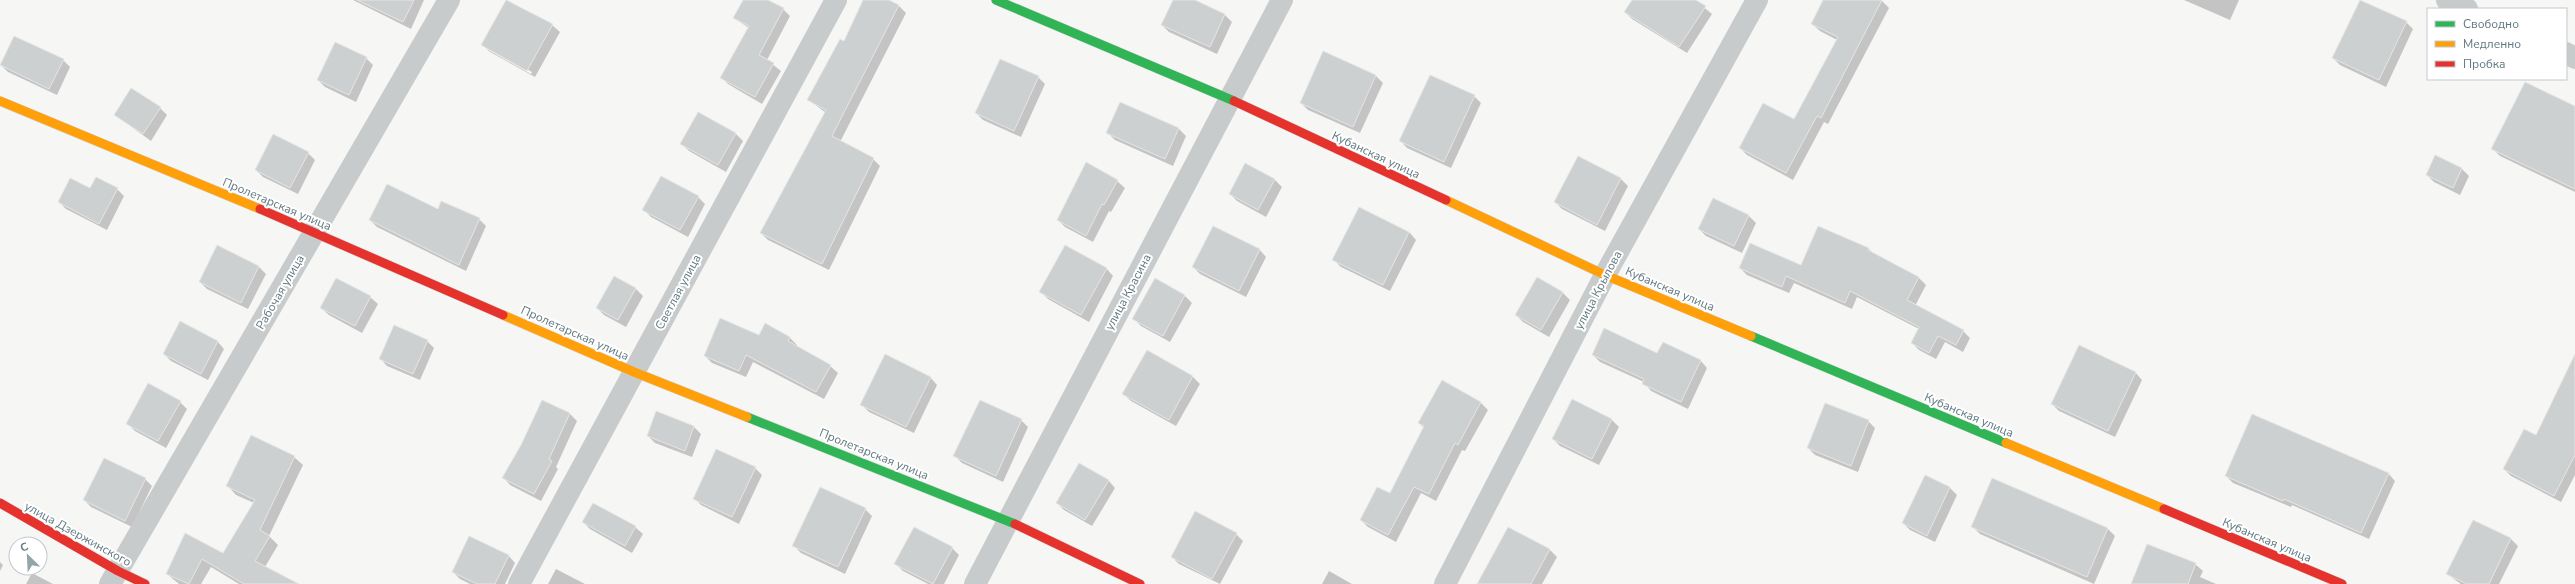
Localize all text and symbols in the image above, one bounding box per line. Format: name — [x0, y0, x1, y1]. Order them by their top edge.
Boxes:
legend — [2427, 8, 2567, 80]
text: Свободно — [2463, 16, 2519, 32]
text: Медленно — [2463, 36, 2521, 52]
text: Пробка — [2463, 56, 2506, 72]
street label: Кубанская улица — [1329, 128, 1423, 182]
street label: Пролетарская улица — [220, 174, 334, 234]
street label: улица Крылова — [1571, 248, 1625, 332]
street label: улица Красина — [1101, 251, 1155, 333]
street label: Рабочая улица — [252, 252, 308, 332]
street label: Светлая улица — [651, 252, 705, 332]
street label: Кубанская улица — [1623, 263, 1717, 315]
street label: Пролетарская улица — [518, 302, 632, 364]
street label: Кубанская улица — [1922, 389, 2016, 441]
street label: Пролетарская улица — [817, 425, 931, 483]
street label: улица Дзержинского — [22, 498, 134, 570]
street label: Кубанская улица — [2220, 514, 2314, 566]
north arrow — [8, 536, 48, 576]
text: С — [18, 539, 31, 556]

